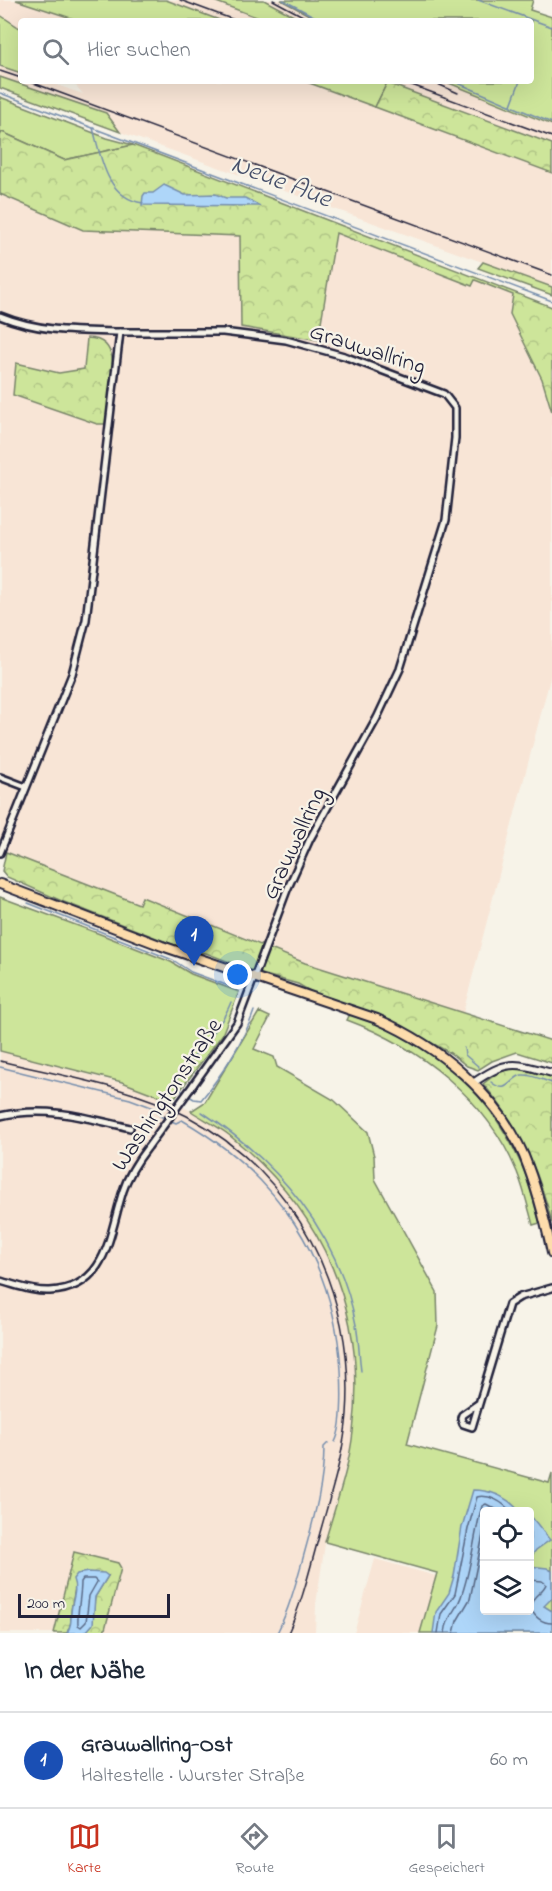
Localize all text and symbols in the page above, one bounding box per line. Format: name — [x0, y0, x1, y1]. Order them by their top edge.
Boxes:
search box — [18, 18, 534, 84]
icon: search — [39, 35, 72, 68]
text: Hier suchen — [87, 35, 191, 67]
water label: Neue Aue — [225, 146, 338, 220]
street label: Grauwallring — [305, 315, 430, 386]
street label: Grauwallring — [254, 782, 337, 906]
pin: 1 — [174, 916, 214, 966]
your location — [223, 960, 252, 989]
street label: Washingtonstraße — [104, 1011, 233, 1179]
map controls — [480, 1507, 534, 1615]
button: locate — [480, 1507, 534, 1561]
button: layers — [480, 1561, 534, 1615]
scale bar — [18, 1591, 170, 1618]
text: 200 m — [27, 1592, 65, 1616]
text: In der Nähe — [24, 1653, 145, 1691]
text: Grauwallring-Ost — [81, 1730, 233, 1762]
text: 1 — [40, 1746, 47, 1775]
text: 60 m — [490, 1746, 528, 1775]
text: Haltestelle · Wurster Straße — [81, 1762, 304, 1791]
tab: Karte — [67, 1820, 101, 1880]
tab: Route — [235, 1820, 274, 1880]
tab: Gespeichert — [409, 1820, 485, 1880]

